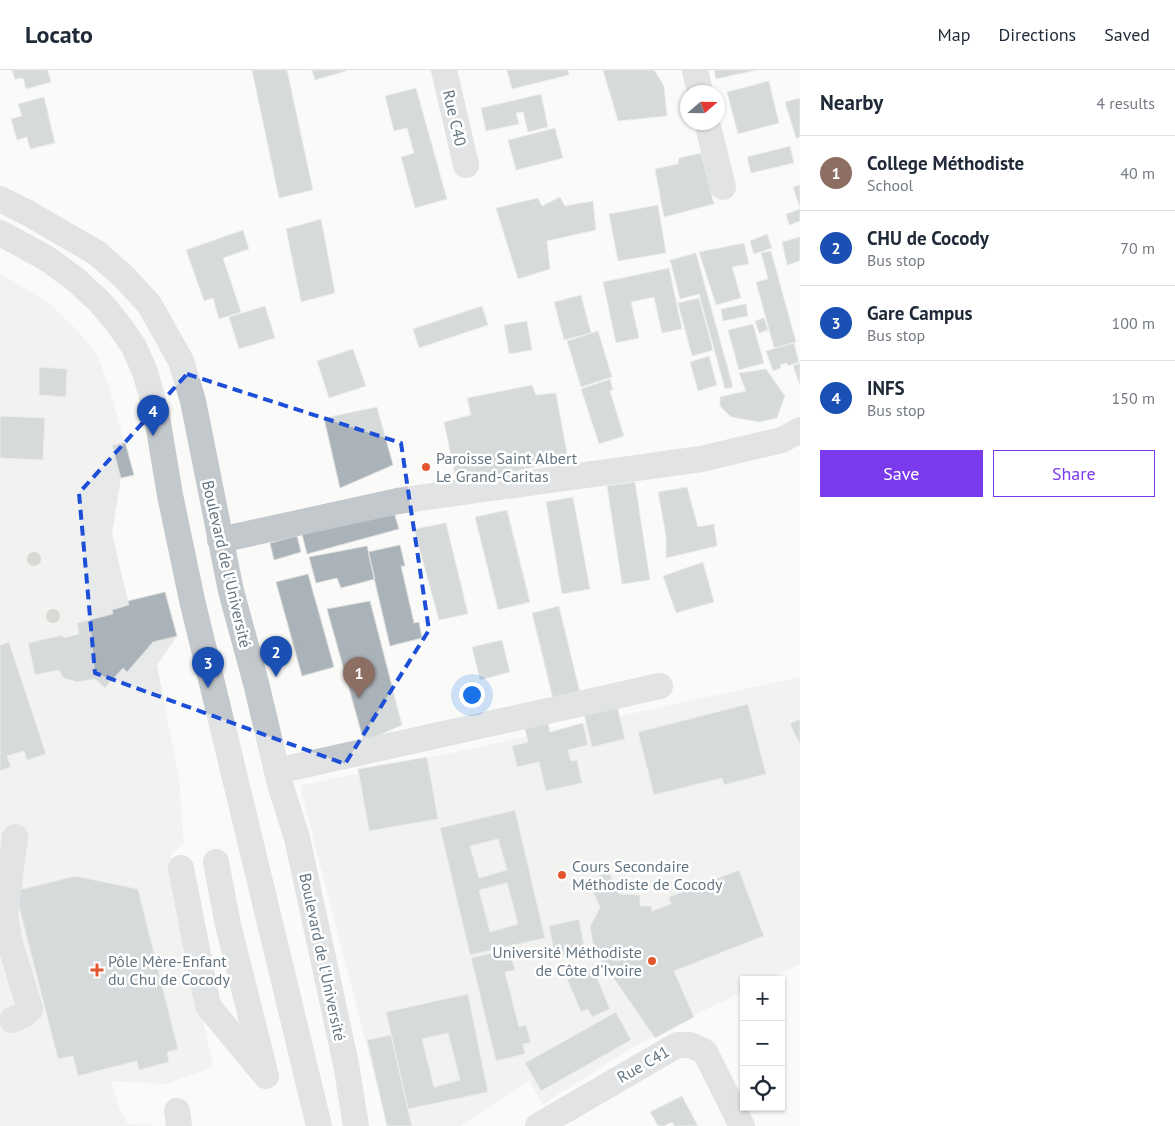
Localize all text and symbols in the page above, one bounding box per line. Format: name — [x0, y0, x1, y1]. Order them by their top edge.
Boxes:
text: Locato — [25, 19, 93, 50]
text: Map — [938, 23, 970, 46]
text: Directions — [998, 23, 1076, 46]
text: Saved — [1104, 23, 1150, 46]
north arrow — [680, 85, 725, 130]
street label: Rue C40 — [439, 88, 471, 148]
text: Nearby — [820, 89, 883, 116]
text: 4 results — [1096, 93, 1155, 113]
text: College Méthodiste — [867, 151, 1024, 175]
text: 1 — [831, 163, 841, 183]
text: 40 m — [1120, 163, 1155, 183]
text: School — [867, 175, 913, 195]
text: CHU de Cocody — [867, 226, 989, 250]
text: 2 — [831, 238, 841, 258]
text: 70 m — [1120, 238, 1155, 258]
text: Bus stop — [867, 250, 925, 270]
text: Gare Campus — [867, 301, 973, 325]
text: 3 — [831, 313, 841, 333]
text: 100 m — [1112, 313, 1155, 333]
text: Bus stop — [867, 325, 925, 345]
text: INFS — [867, 376, 905, 400]
text: 4 — [831, 388, 841, 408]
text: 150 m — [1112, 388, 1155, 408]
pin: 4 — [137, 395, 169, 436]
text: Bus stop — [867, 400, 925, 420]
place label: Paroisse Saint Albert Le Grand-Caritas — [436, 448, 578, 486]
button: Save — [820, 450, 983, 497]
button: Share — [993, 450, 1155, 497]
marker: Paroisse Saint Albert Le Grand-Caritas — [420, 461, 432, 473]
street label: Boulevard de l'Université — [198, 478, 256, 650]
pin: 2 — [260, 636, 292, 677]
pin: 3 — [192, 647, 224, 688]
pin: 1 — [343, 657, 375, 698]
your location — [459, 682, 485, 708]
place label: Cours Secondaire Méthodiste de Cocody — [572, 856, 723, 894]
marker: Cours Secondaire Méthodiste de Cocody — [556, 869, 568, 881]
street label: Boulevard de l'Université — [295, 871, 351, 1043]
place label: Université Méthodiste de Côte d'Ivoire — [492, 942, 642, 980]
place label: Pôle Mère-Enfant du Chu de Cocody — [108, 951, 230, 989]
marker: Université Méthodiste de Côte d'Ivoire — [646, 955, 658, 967]
marker: Pôle Mère-Enfant du Chu de Cocody — [90, 963, 104, 977]
map controls — [740, 976, 785, 1111]
button: + — [740, 976, 785, 1021]
button: − — [740, 1021, 785, 1066]
street label: Rue C41 — [613, 1041, 673, 1087]
button: locate — [740, 1066, 785, 1111]

